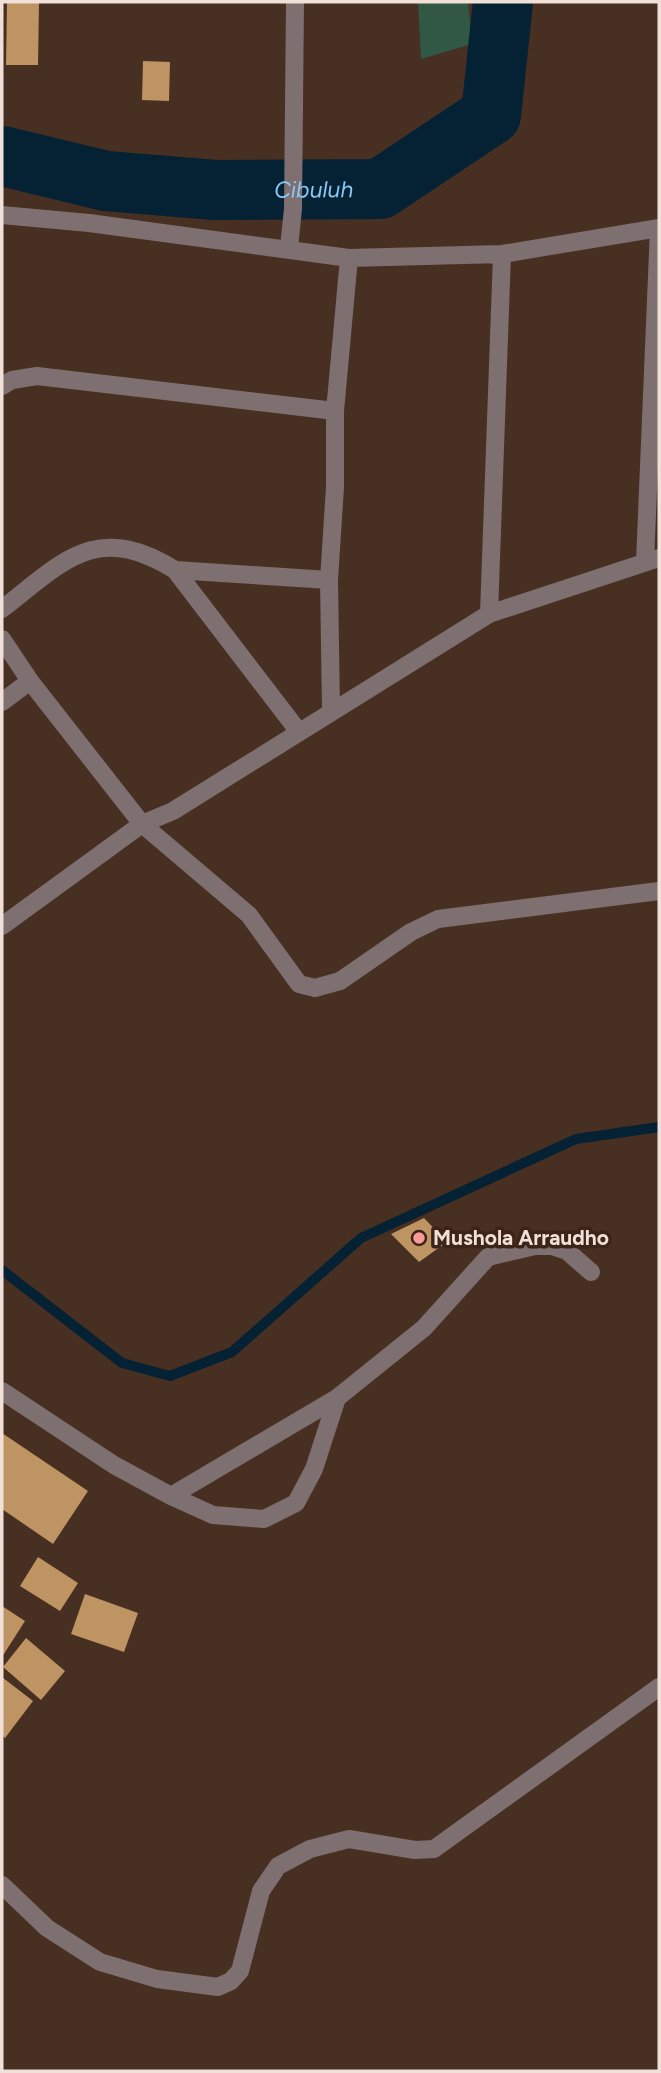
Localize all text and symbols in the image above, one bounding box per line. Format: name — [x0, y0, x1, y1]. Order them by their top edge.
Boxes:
water label: Cibuluh — [274, 175, 353, 204]
place label: Mushola Arraudho — [433, 1225, 609, 1250]
marker: Mushola Arraudho — [411, 1230, 427, 1246]

